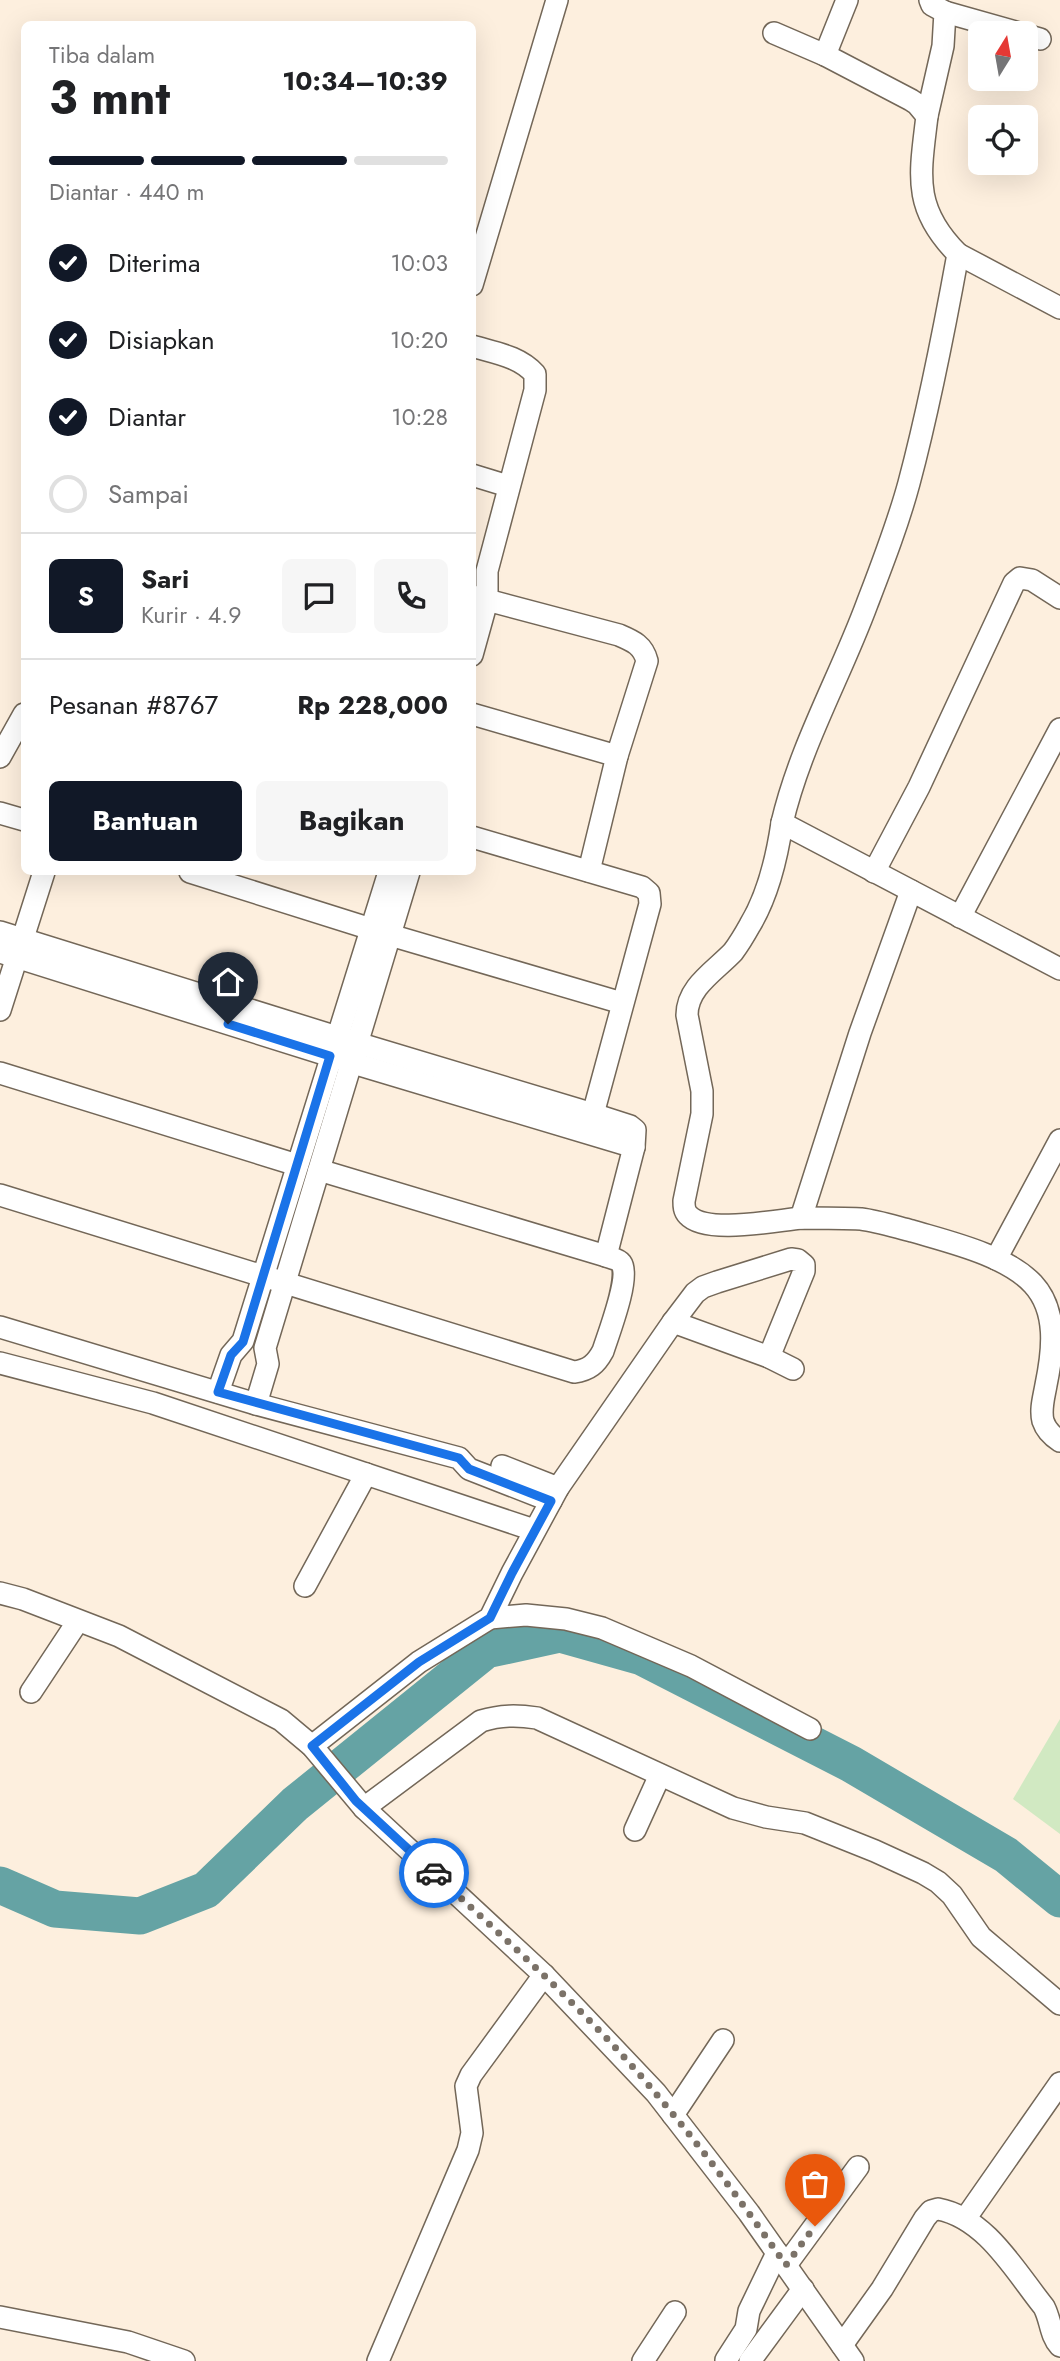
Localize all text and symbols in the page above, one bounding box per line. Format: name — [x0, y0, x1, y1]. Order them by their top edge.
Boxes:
north arrow — [968, 21, 1038, 91]
map controls — [968, 21, 1038, 175]
text: Tiba dalam — [49, 38, 155, 72]
text: 10:34–10:39 — [282, 62, 448, 100]
text: 3 mnt — [49, 65, 170, 131]
button: locate — [968, 105, 1038, 175]
text: Diantar · 440 m — [49, 175, 204, 209]
icon: check — [49, 244, 87, 282]
text: Diterima — [108, 244, 201, 282]
text: 10:03 — [391, 246, 448, 280]
icon: check — [49, 321, 87, 359]
text: Disiapkan — [108, 321, 215, 359]
text: 10:20 — [390, 323, 448, 357]
icon: check — [49, 398, 87, 436]
text: Diantar — [108, 398, 186, 436]
text: 10:28 — [391, 400, 448, 434]
text: Sampai — [108, 475, 189, 513]
button: chat — [282, 559, 356, 633]
button: phone — [374, 559, 448, 633]
text: Sari — [141, 560, 189, 598]
text: S — [78, 577, 94, 615]
text: Kurir · 4.9 — [141, 598, 241, 632]
text: Pesanan #8767 — [49, 686, 218, 724]
text: Rp 228,000 — [297, 686, 448, 724]
button: Bantuan — [49, 781, 242, 861]
button: Bagikan — [256, 781, 448, 861]
pin — [198, 952, 258, 1024]
icon: home — [209, 963, 247, 1001]
courier — [399, 1838, 469, 1908]
icon: car — [415, 1854, 453, 1892]
pin — [785, 2154, 845, 2226]
icon: bag — [796, 2165, 834, 2203]

